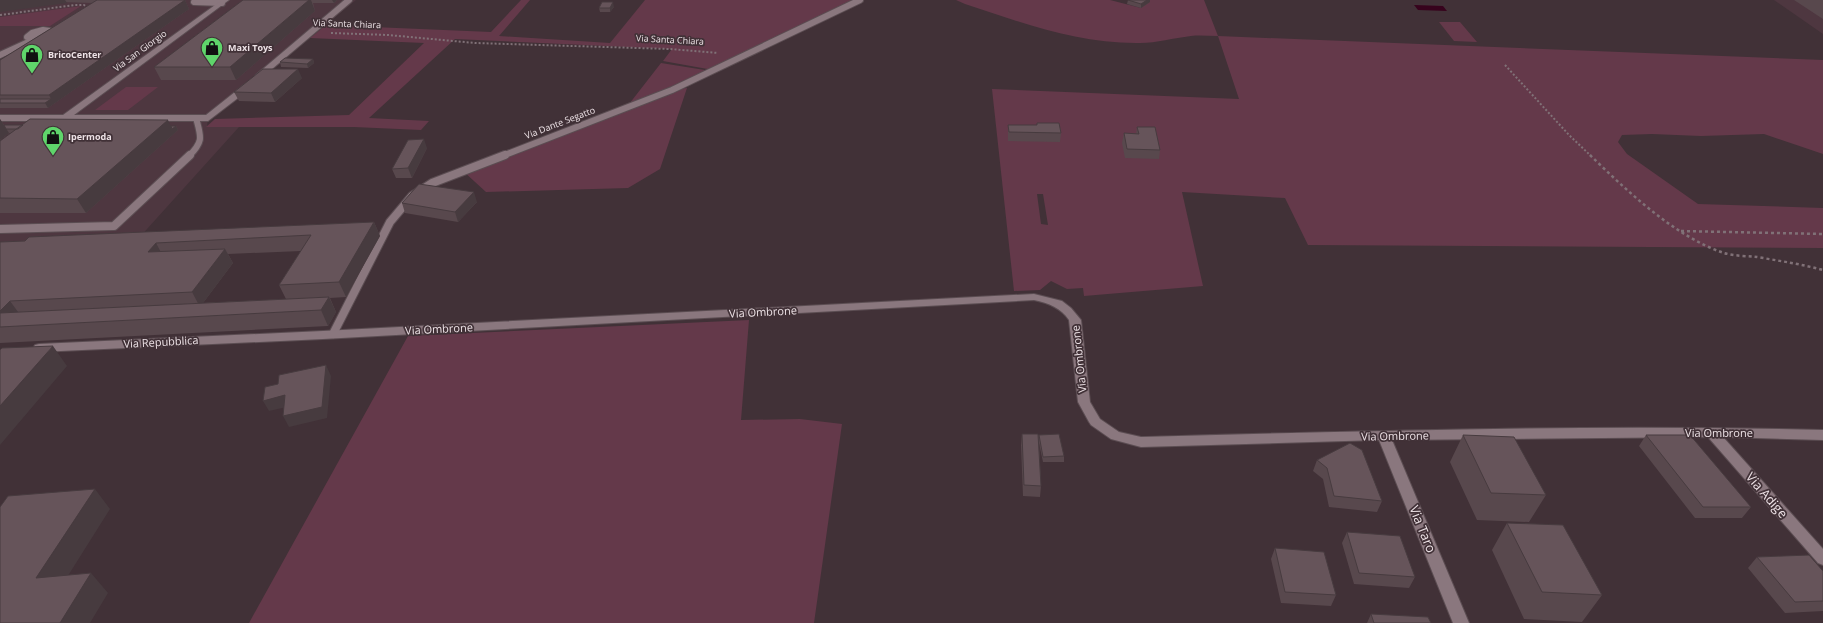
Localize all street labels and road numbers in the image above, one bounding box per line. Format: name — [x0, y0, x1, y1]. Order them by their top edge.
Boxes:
street label: Via Santa Chiara — [313, 16, 381, 31]
street label: Via San Giorgio — [110, 27, 169, 74]
street label: Via Santa Chiara — [636, 31, 704, 48]
street label: Via Dante Segatto — [523, 103, 597, 142]
street label: Via Ombrone — [729, 302, 797, 321]
street label: Via Ombrone — [405, 319, 473, 338]
street label: Via Ombrone — [1067, 325, 1090, 394]
street label: Via Repubblica — [123, 332, 199, 351]
street label: Via Ombrone — [1685, 425, 1753, 440]
street label: Via Ombrone — [1361, 427, 1429, 444]
street label: Via Adige — [1742, 468, 1792, 522]
street label: Via Taro — [1405, 503, 1441, 555]

